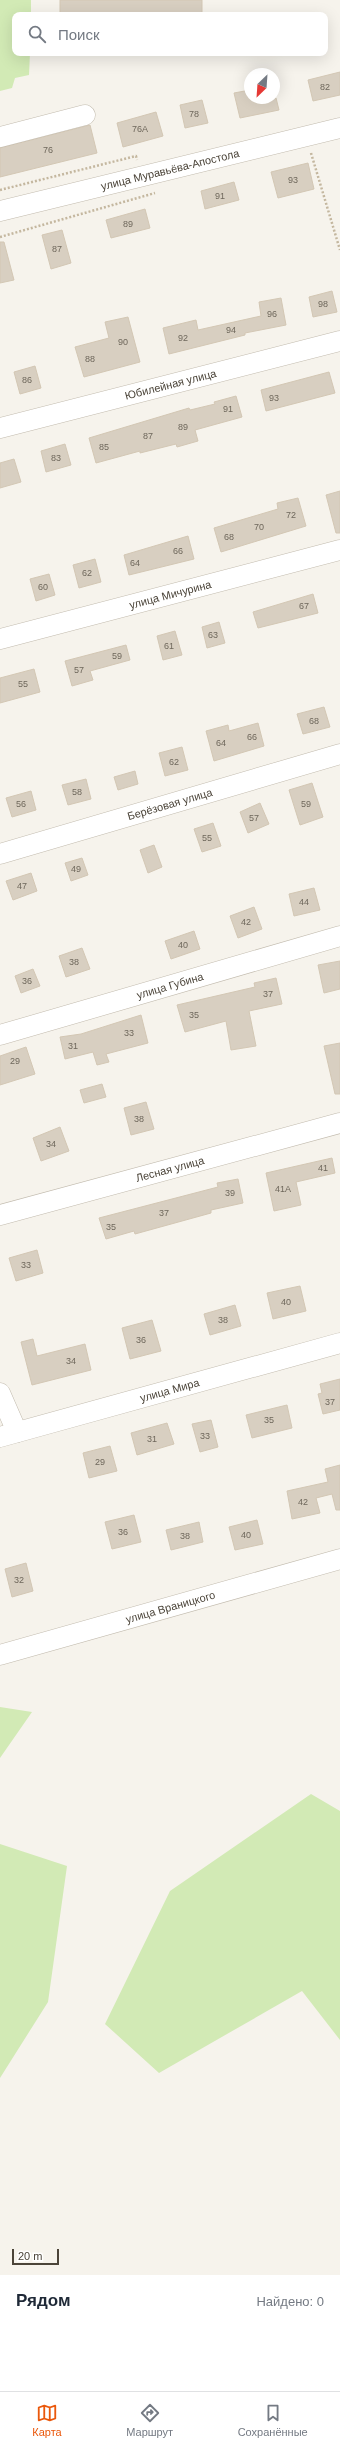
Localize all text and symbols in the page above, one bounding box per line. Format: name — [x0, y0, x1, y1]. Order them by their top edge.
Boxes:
search box — [12, 12, 328, 56]
icon: search — [26, 23, 48, 45]
text: Поиск — [58, 26, 100, 43]
north arrow — [244, 68, 280, 104]
house number: 82 — [320, 82, 330, 92]
house number: 78 — [189, 109, 199, 119]
house number: 76А — [132, 124, 148, 134]
house number: 76 — [43, 145, 53, 155]
street label: улица Муравьёва-Апостола — [100, 147, 241, 192]
house number: 93 — [288, 175, 298, 185]
house number: 91 — [215, 191, 225, 201]
house number: 89 — [123, 219, 133, 229]
house number: 87 — [52, 244, 62, 254]
house number: 98 — [318, 299, 328, 309]
house number: 96 — [267, 309, 277, 319]
house number: 94 — [226, 325, 236, 335]
house number: 92 — [178, 333, 188, 343]
house number: 90 — [118, 337, 128, 347]
house number: 88 — [85, 354, 95, 364]
street label: Юбилейная улица — [124, 367, 218, 402]
house number: 86 — [22, 375, 32, 385]
house number: 93 — [269, 393, 279, 403]
house number: 91 — [223, 404, 233, 414]
house number: 89 — [178, 422, 188, 432]
house number: 87 — [143, 431, 153, 441]
house number: 85 — [99, 442, 109, 452]
house number: 83 — [51, 453, 61, 463]
house number: 72 — [286, 510, 296, 520]
house number: 70 — [254, 522, 264, 532]
house number: 68 — [224, 532, 234, 542]
house number: 66 — [173, 546, 183, 556]
house number: 64 — [130, 558, 140, 568]
house number: 62 — [82, 568, 92, 578]
street label: улица Мичурина — [128, 578, 213, 611]
house number: 60 — [38, 582, 48, 592]
house number: 67 — [299, 601, 309, 611]
house number: 63 — [208, 630, 218, 640]
house number: 61 — [164, 641, 174, 651]
house number: 59 — [112, 651, 122, 661]
house number: 57 — [74, 665, 84, 675]
house number: 55 — [18, 679, 28, 689]
house number: 68 — [309, 716, 319, 726]
house number: 66 — [247, 732, 257, 742]
house number: 64 — [216, 738, 226, 748]
house number: 62 — [169, 757, 179, 767]
street label: Берёзовая улица — [126, 786, 214, 822]
house number: 58 — [72, 787, 82, 797]
house number: 56 — [16, 799, 26, 809]
house number: 59 — [301, 799, 311, 809]
house number: 57 — [249, 813, 259, 823]
house number: 55 — [202, 833, 212, 843]
house number: 49 — [71, 864, 81, 874]
house number: 47 — [17, 881, 27, 891]
house number: 44 — [299, 897, 309, 907]
house number: 42 — [241, 917, 251, 927]
house number: 40 — [178, 940, 188, 950]
house number: 38 — [69, 957, 79, 967]
street label: улица Губина — [135, 970, 206, 1001]
house number: 36 — [22, 976, 32, 986]
house number: 37 — [263, 989, 273, 999]
house number: 35 — [189, 1010, 199, 1020]
house number: 33 — [124, 1028, 134, 1038]
house number: 31 — [68, 1041, 78, 1051]
house number: 29 — [10, 1056, 20, 1066]
house number: 38 — [134, 1114, 144, 1124]
house number: 34 — [46, 1139, 56, 1149]
street label: Лесная улица — [134, 1154, 206, 1184]
house number: 41 — [318, 1163, 328, 1173]
house number: 41А — [275, 1184, 291, 1194]
house number: 39 — [225, 1188, 235, 1198]
house number: 37 — [159, 1208, 169, 1218]
house number: 35 — [106, 1222, 116, 1232]
house number: 33 — [21, 1260, 31, 1270]
house number: 40 — [281, 1297, 291, 1307]
house number: 38 — [218, 1315, 228, 1325]
house number: 36 — [136, 1335, 146, 1345]
house number: 34 — [66, 1356, 76, 1366]
street label: улица Мира — [139, 1376, 201, 1404]
house number: 37 — [325, 1397, 335, 1407]
house number: 35 — [264, 1415, 274, 1425]
house number: 33 — [200, 1431, 210, 1441]
house number: 31 — [147, 1434, 157, 1444]
house number: 29 — [95, 1457, 105, 1467]
house number: 42 — [298, 1497, 308, 1507]
house number: 36 — [118, 1527, 128, 1537]
house number: 40 — [241, 1530, 251, 1540]
house number: 38 — [180, 1531, 190, 1541]
house number: 32 — [14, 1575, 24, 1585]
street label: улица Враницкого — [124, 1589, 216, 1625]
scale bar — [12, 2247, 59, 2266]
text: 20 m — [18, 2250, 42, 2262]
text: Рядом — [16, 2291, 71, 2310]
text: Найдено: 0 — [256, 2294, 324, 2309]
tab: Карта — [32, 2402, 62, 2438]
tab: Маршрут — [126, 2402, 173, 2438]
tab: Сохранённые — [238, 2402, 308, 2438]

